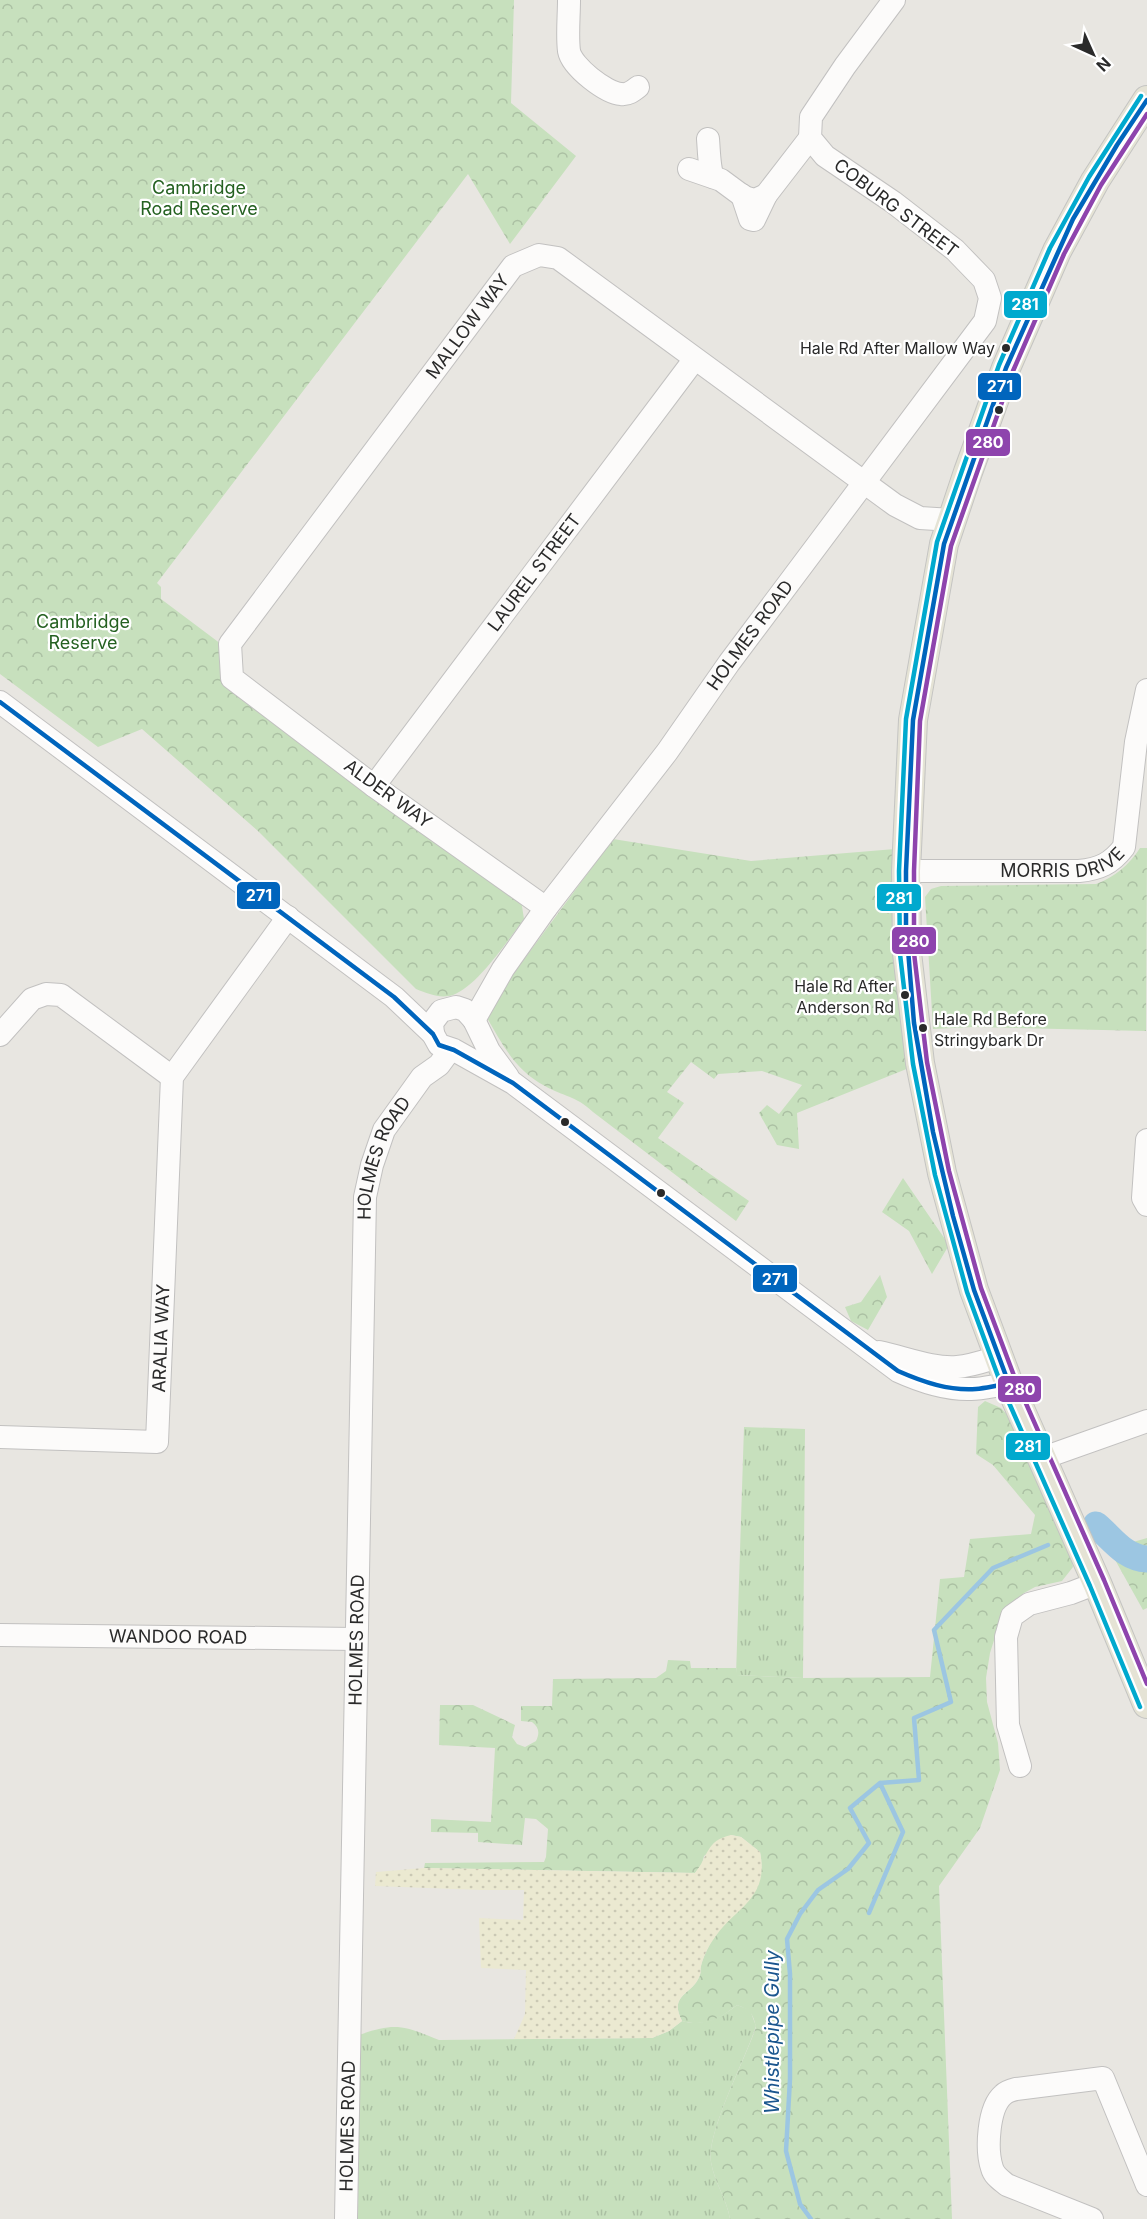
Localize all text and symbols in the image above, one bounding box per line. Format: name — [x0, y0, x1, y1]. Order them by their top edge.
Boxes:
north arrow — [1063, 24, 1123, 84]
text: N — [1092, 53, 1115, 76]
street label: COBURG STREET — [830, 154, 963, 261]
park label: Cambridge Road Reserve — [140, 177, 258, 219]
street label: MALLOW WAY — [421, 270, 513, 383]
line badge: 281 — [1003, 290, 1048, 319]
text: 281 — [1011, 294, 1039, 314]
place label: Hale Rd After Mallow Way — [800, 338, 995, 358]
marker: Hale Rd After Mallow Way — [1000, 342, 1012, 354]
line badge: 271 — [977, 372, 1022, 401]
text: 271 — [987, 376, 1013, 396]
unlabelled marker — [993, 404, 1005, 416]
line badge: 280 — [965, 428, 1011, 457]
text: 280 — [972, 432, 1004, 452]
street label: LAUREL STREET — [483, 509, 585, 635]
street label: HOLMES ROAD — [702, 576, 797, 694]
park label: Cambridge Reserve — [36, 611, 130, 653]
street label: ALDER WAY — [340, 755, 436, 832]
street label: MORRIS DRIVE — [1000, 843, 1129, 881]
line badge: 271 — [236, 881, 281, 910]
line badge: 281 — [876, 883, 922, 912]
text: 271 — [246, 885, 272, 905]
text: 281 — [885, 888, 913, 908]
line badge: 280 — [891, 926, 937, 955]
text: 280 — [898, 931, 930, 951]
place label: Hale Rd After Anderson Rd — [794, 976, 894, 1017]
marker: Hale Rd After Anderson Rd — [899, 989, 911, 1001]
place label: Hale Rd Before Stringybark Dr — [934, 1009, 1047, 1050]
marker: Hale Rd Before Stringybark Dr — [917, 1022, 929, 1034]
street label: HOLMES ROAD — [354, 1092, 415, 1220]
unlabelled marker — [559, 1116, 571, 1128]
unlabelled marker — [655, 1187, 667, 1199]
line badge: 271 — [752, 1264, 798, 1293]
text: 271 — [762, 1269, 788, 1289]
street label: ARALIA WAY — [148, 1283, 173, 1393]
line badge: 280 — [997, 1375, 1042, 1403]
text: 280 — [1004, 1379, 1036, 1399]
line badge: 281 — [1005, 1432, 1051, 1461]
text: 281 — [1014, 1436, 1042, 1456]
street label: HOLMES ROAD — [345, 1574, 368, 1706]
street label: WANDOO ROAD — [109, 1625, 247, 1648]
water label: Whistlepipe Gully — [760, 1949, 784, 2114]
street label: HOLMES ROAD — [336, 2060, 359, 2192]

